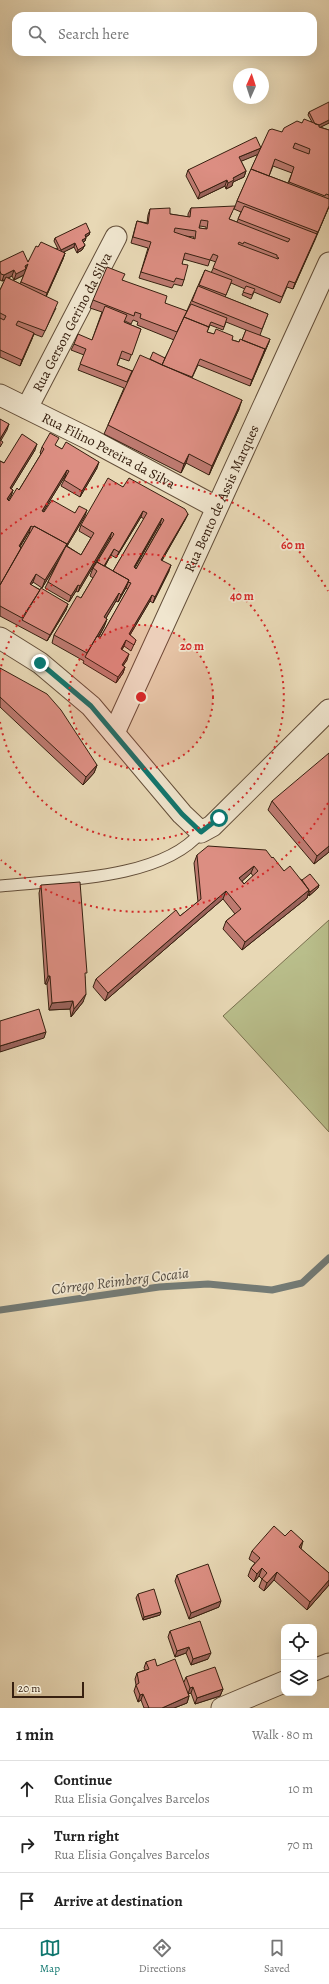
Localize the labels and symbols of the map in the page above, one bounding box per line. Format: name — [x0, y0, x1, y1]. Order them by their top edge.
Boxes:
north arrow — [233, 68, 269, 104]
street label: Rua Gerson Gerino da Silva — [28, 249, 117, 395]
street label: Rua Filino Pereira da Silva — [39, 408, 179, 494]
street label: Rua Bento de Assis Marques — [180, 422, 264, 575]
text: 60 m — [281, 537, 305, 553]
text: 40 m — [230, 588, 254, 604]
text: 20 m — [180, 638, 204, 654]
route end — [31, 654, 49, 672]
centre of rings — [134, 690, 148, 704]
route start — [210, 809, 228, 827]
water label: Córrego Reimberg Cocaia — [50, 1263, 190, 1299]
scale bar — [12, 1680, 84, 1699]

